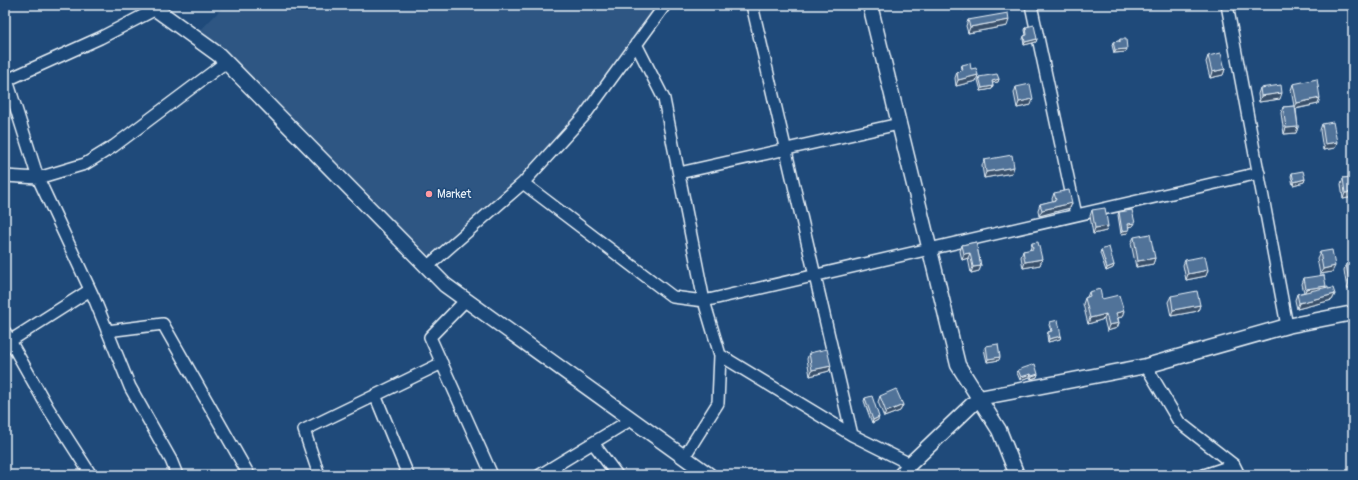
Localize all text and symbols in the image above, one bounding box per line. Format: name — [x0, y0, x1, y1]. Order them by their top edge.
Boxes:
place label: Market — [437, 187, 471, 202]
marker: Market — [424, 189, 434, 199]

